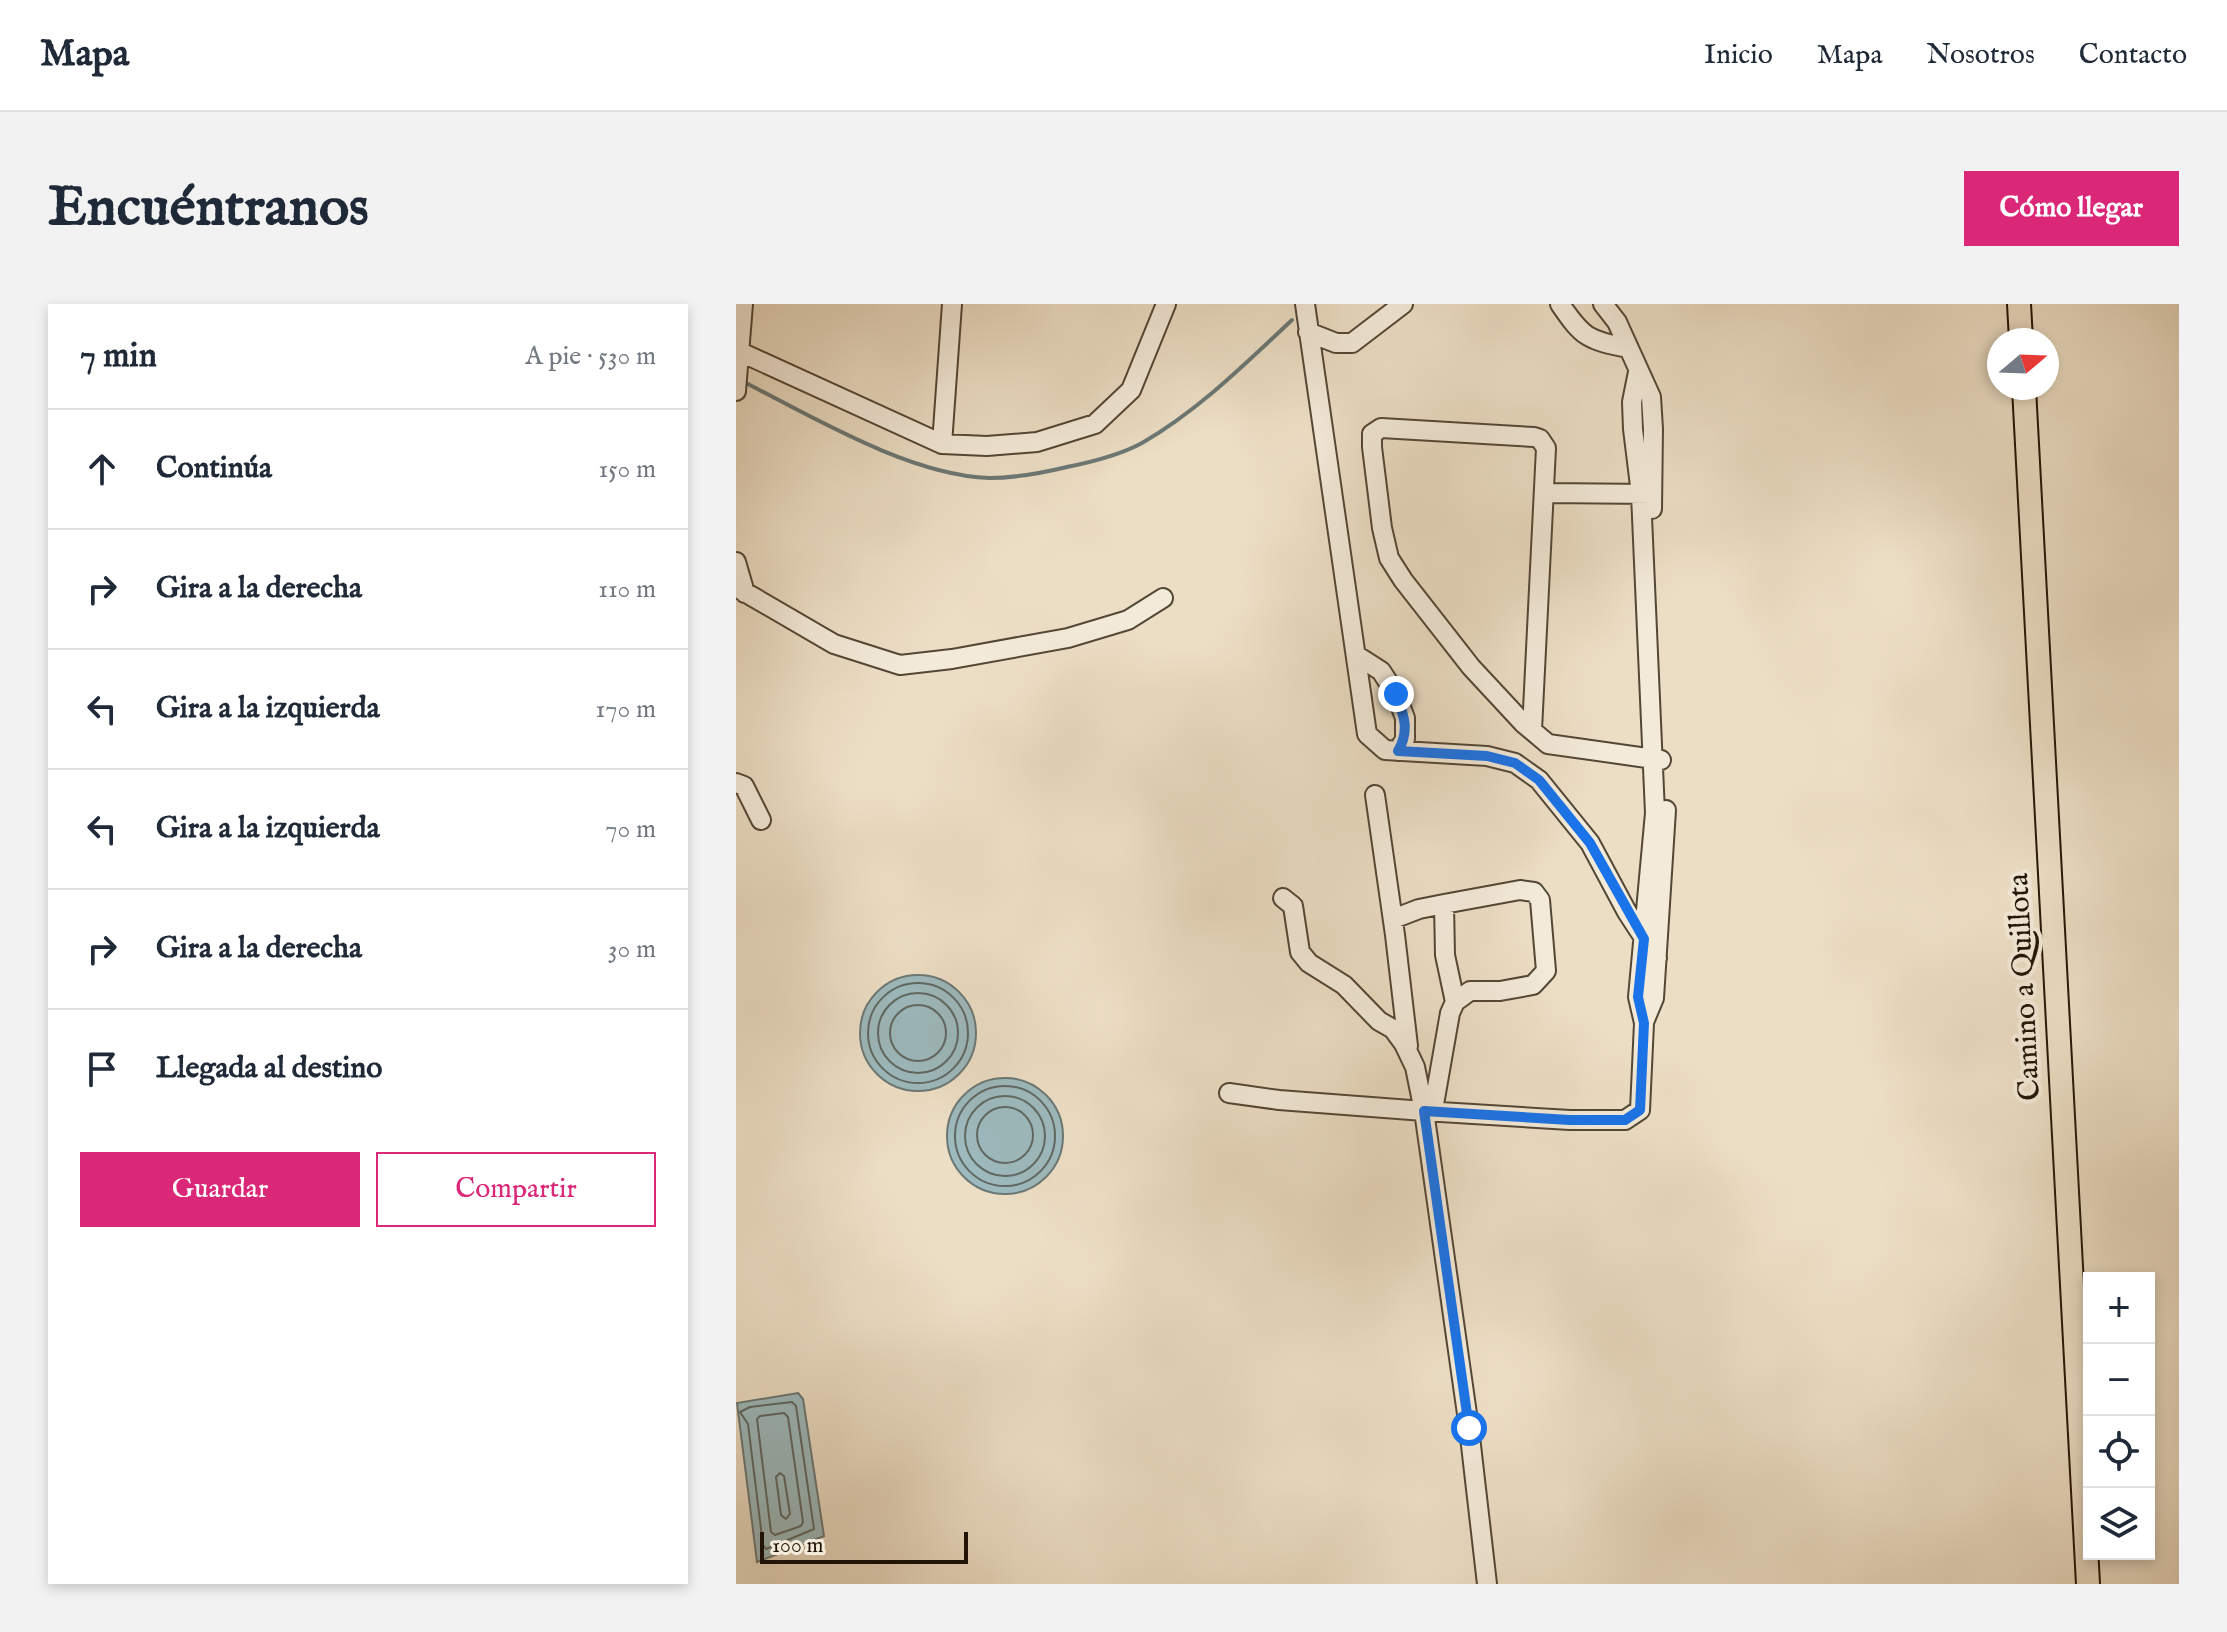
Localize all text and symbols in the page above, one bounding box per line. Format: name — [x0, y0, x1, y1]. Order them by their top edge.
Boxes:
text: Mapa — [40, 31, 129, 79]
text: Inicio — [1704, 38, 1773, 73]
text: Mapa — [1817, 38, 1883, 73]
text: Nosotros — [1927, 38, 2035, 73]
text: Contacto — [2079, 38, 2187, 73]
button: Cómo llegar — [1964, 171, 2179, 246]
text: Encuéntranos — [48, 173, 369, 244]
north arrow — [1987, 328, 2059, 400]
text: 7 min — [80, 335, 157, 378]
text: A pie · 530 m — [525, 340, 656, 373]
icon: ahead — [80, 447, 124, 491]
text: Continúa — [156, 450, 272, 488]
text: 150 m — [598, 453, 656, 486]
icon: right — [80, 567, 124, 611]
text: Gira a la derecha — [156, 570, 362, 608]
text: 110 m — [598, 573, 656, 606]
route end — [1378, 676, 1414, 712]
icon: left — [80, 687, 124, 731]
text: Gira a la izquierda — [156, 690, 380, 728]
text: 170 m — [596, 693, 656, 726]
icon: left — [80, 807, 124, 851]
text: Gira a la izquierda — [156, 810, 380, 848]
text: 70 m — [605, 813, 656, 846]
street label: Camino a Quillota — [2000, 872, 2050, 1102]
icon: right — [80, 927, 124, 971]
text: Gira a la derecha — [156, 930, 362, 968]
text: 30 m — [608, 933, 656, 966]
icon: arrive — [80, 1047, 124, 1091]
text: Llegada al destino — [156, 1050, 382, 1088]
button: Guardar — [80, 1152, 360, 1227]
button: Compartir — [376, 1152, 656, 1227]
map controls — [2083, 1272, 2155, 1560]
button: + — [2083, 1272, 2155, 1344]
button: − — [2083, 1344, 2155, 1416]
route start — [1451, 1410, 1487, 1446]
button: locate — [2083, 1416, 2155, 1488]
button: layers — [2083, 1488, 2155, 1560]
scale bar — [760, 1528, 968, 1564]
text: 100 m — [772, 1532, 824, 1560]

